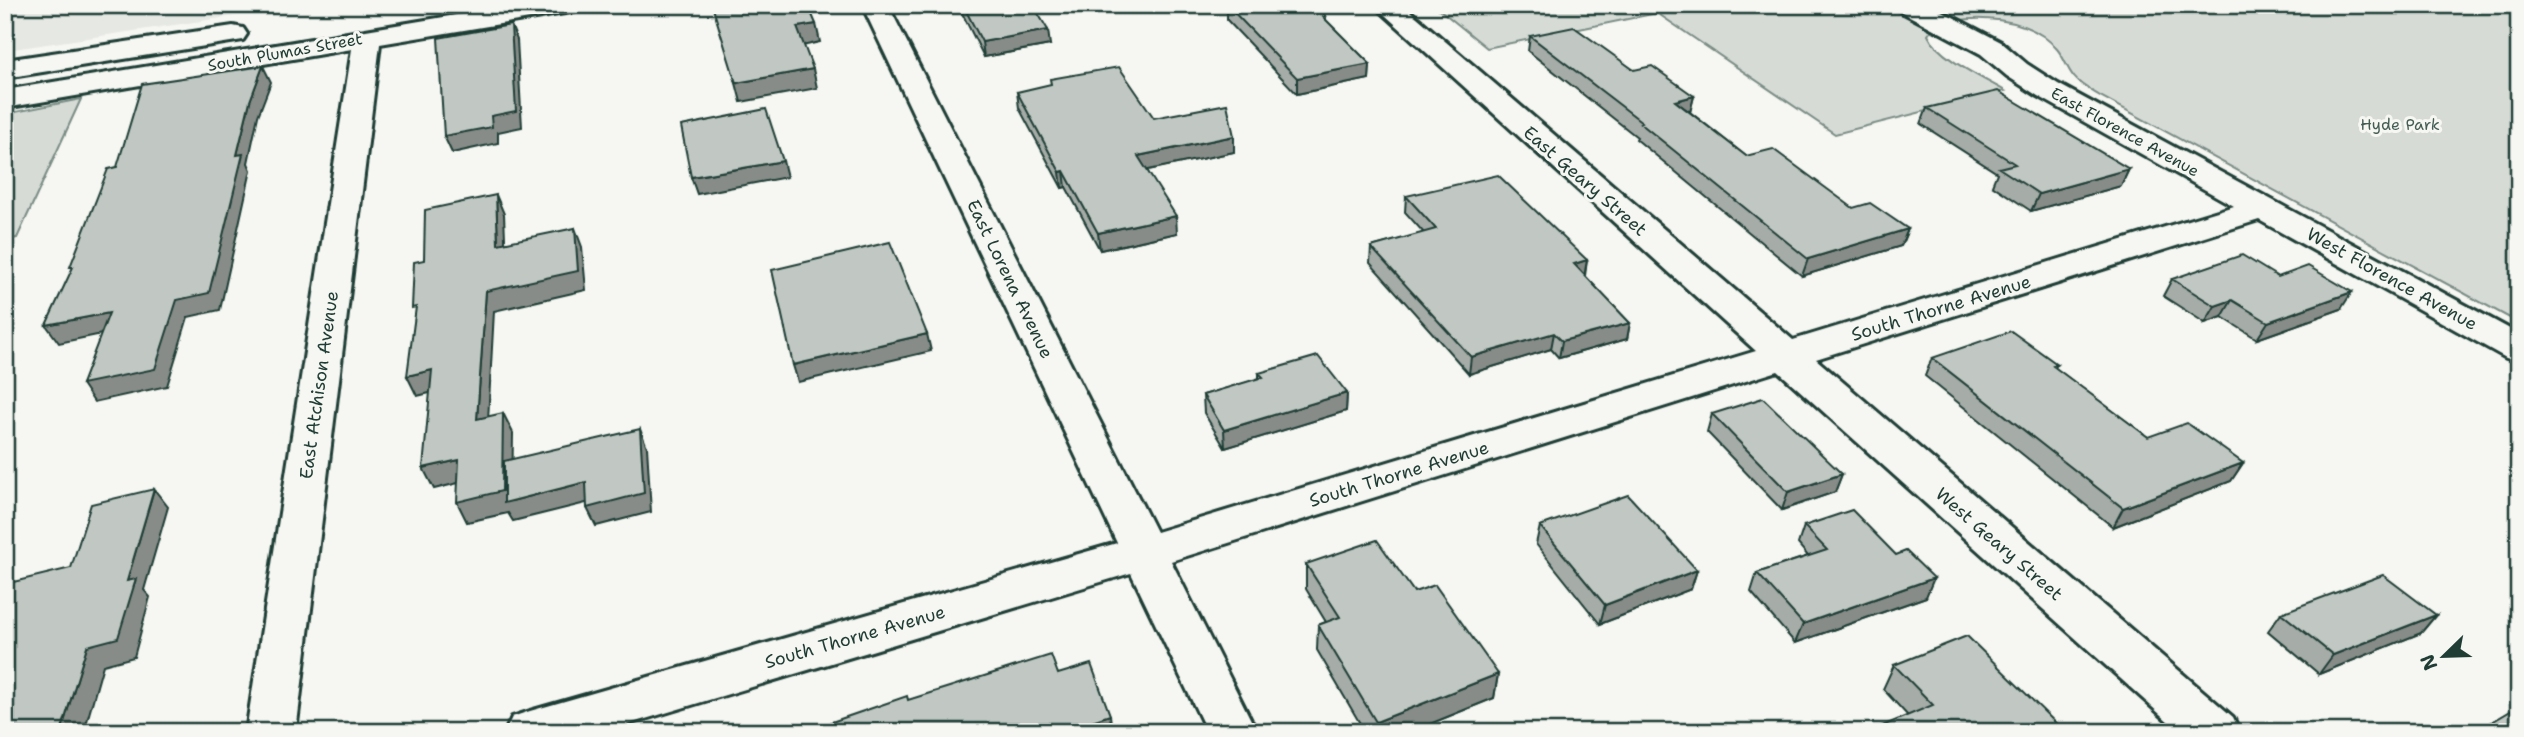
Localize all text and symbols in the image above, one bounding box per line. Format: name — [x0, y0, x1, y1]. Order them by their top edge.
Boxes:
street label: South Plumas Street — [206, 28, 364, 76]
street label: East Florence Avenue — [2047, 82, 2203, 182]
park label: Hyde Park — [2360, 114, 2440, 135]
street label: East Geary Street — [1518, 121, 1652, 242]
street label: East Lorena Avenue — [961, 196, 1059, 362]
street label: West Florence Avenue — [2302, 222, 2482, 336]
street label: South Thorne Avenue — [1848, 269, 2034, 347]
street label: East Atchison Avenue — [294, 289, 344, 481]
street label: South Thorne Avenue — [1306, 435, 1492, 513]
street label: West Geary Street — [1930, 482, 2068, 606]
street label: South Thorne Avenue — [762, 600, 948, 674]
north arrow — [2408, 622, 2478, 692]
text: N — [2414, 651, 2443, 674]

